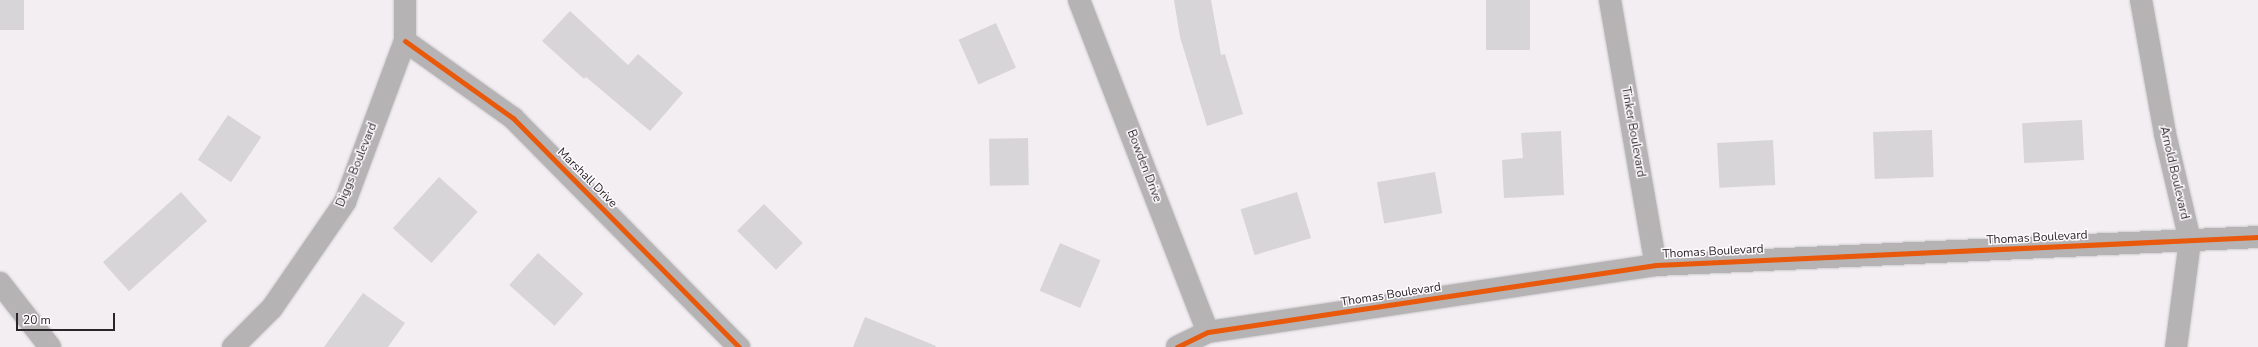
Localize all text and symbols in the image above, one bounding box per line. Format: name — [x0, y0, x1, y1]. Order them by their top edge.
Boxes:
street label: Tinker Boulevard — [1618, 86, 1648, 178]
street label: Diggs Boulevard — [334, 121, 380, 209]
street label: Arnold Boulevard — [2156, 125, 2192, 221]
street label: Bowden Drive — [1124, 128, 1164, 204]
street label: Marshall Drive — [554, 145, 620, 211]
street label: Thomas Boulevard — [1986, 228, 2088, 248]
street label: Thomas Boulevard — [1662, 242, 1764, 262]
street label: Thomas Boulevard — [1340, 280, 1442, 310]
scale bar — [18, 305, 117, 331]
text: 20 m — [23, 312, 51, 328]

